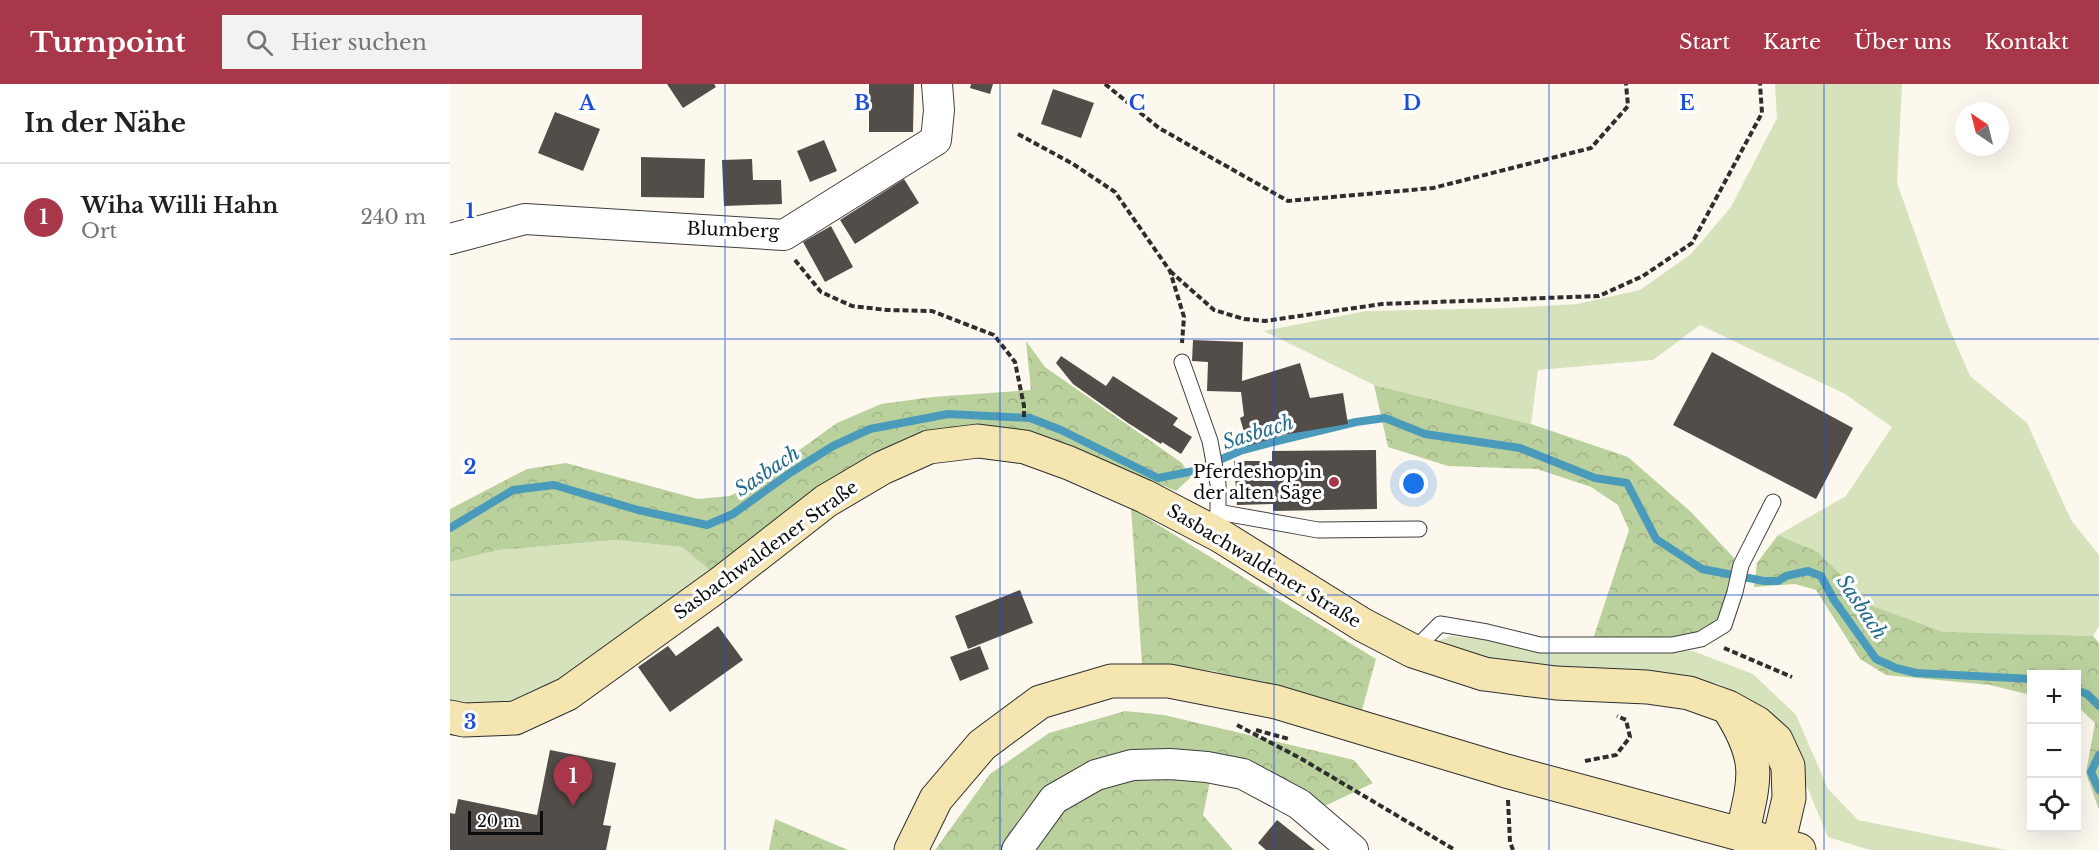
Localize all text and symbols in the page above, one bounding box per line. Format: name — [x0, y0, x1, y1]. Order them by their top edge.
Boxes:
search box — [222, 15, 642, 69]
text: Turnpoint — [30, 25, 186, 60]
icon: search — [243, 26, 276, 59]
text: Hier suchen — [291, 29, 427, 56]
text: Start — [1679, 29, 1730, 55]
text: Karte — [1763, 29, 1821, 55]
text: Über uns — [1854, 29, 1952, 55]
text: Kontakt — [1985, 29, 2069, 55]
text: A — [578, 91, 596, 115]
text: B — [854, 91, 870, 115]
text: C — [1129, 91, 1145, 115]
text: D — [1403, 91, 1421, 115]
text: E — [1679, 91, 1695, 115]
north arrow — [1955, 102, 2009, 156]
text: In der Nähe — [24, 107, 186, 139]
text: Wiha Willi Hahn — [81, 192, 278, 219]
text: 1 — [466, 199, 475, 223]
text: 1 — [39, 205, 48, 229]
text: 240 m — [361, 205, 426, 229]
street label: Blumberg — [686, 217, 780, 243]
text: Ort — [81, 219, 117, 243]
water label: Sasbach — [1219, 410, 1297, 454]
water label: Sasbach — [730, 441, 804, 501]
text: 2 — [463, 455, 477, 479]
place label: Pferdeshop in der alten Säge — [1193, 461, 1322, 504]
your location — [1399, 469, 1428, 498]
marker: Pferdeshop in der alten Säge — [1327, 475, 1341, 489]
street label: Sasbachwaldener Straße — [670, 476, 862, 624]
street label: Sasbachwaldener Straße — [1163, 499, 1365, 633]
water label: Sasbach — [1832, 570, 1892, 644]
map controls — [2027, 670, 2081, 832]
button: + — [2027, 670, 2081, 724]
text: 3 — [464, 710, 476, 734]
button: − — [2027, 724, 2081, 778]
pin: 1 — [554, 756, 592, 806]
button: locate — [2027, 778, 2081, 832]
scale bar — [468, 808, 543, 836]
text: 20 m — [477, 811, 520, 831]

